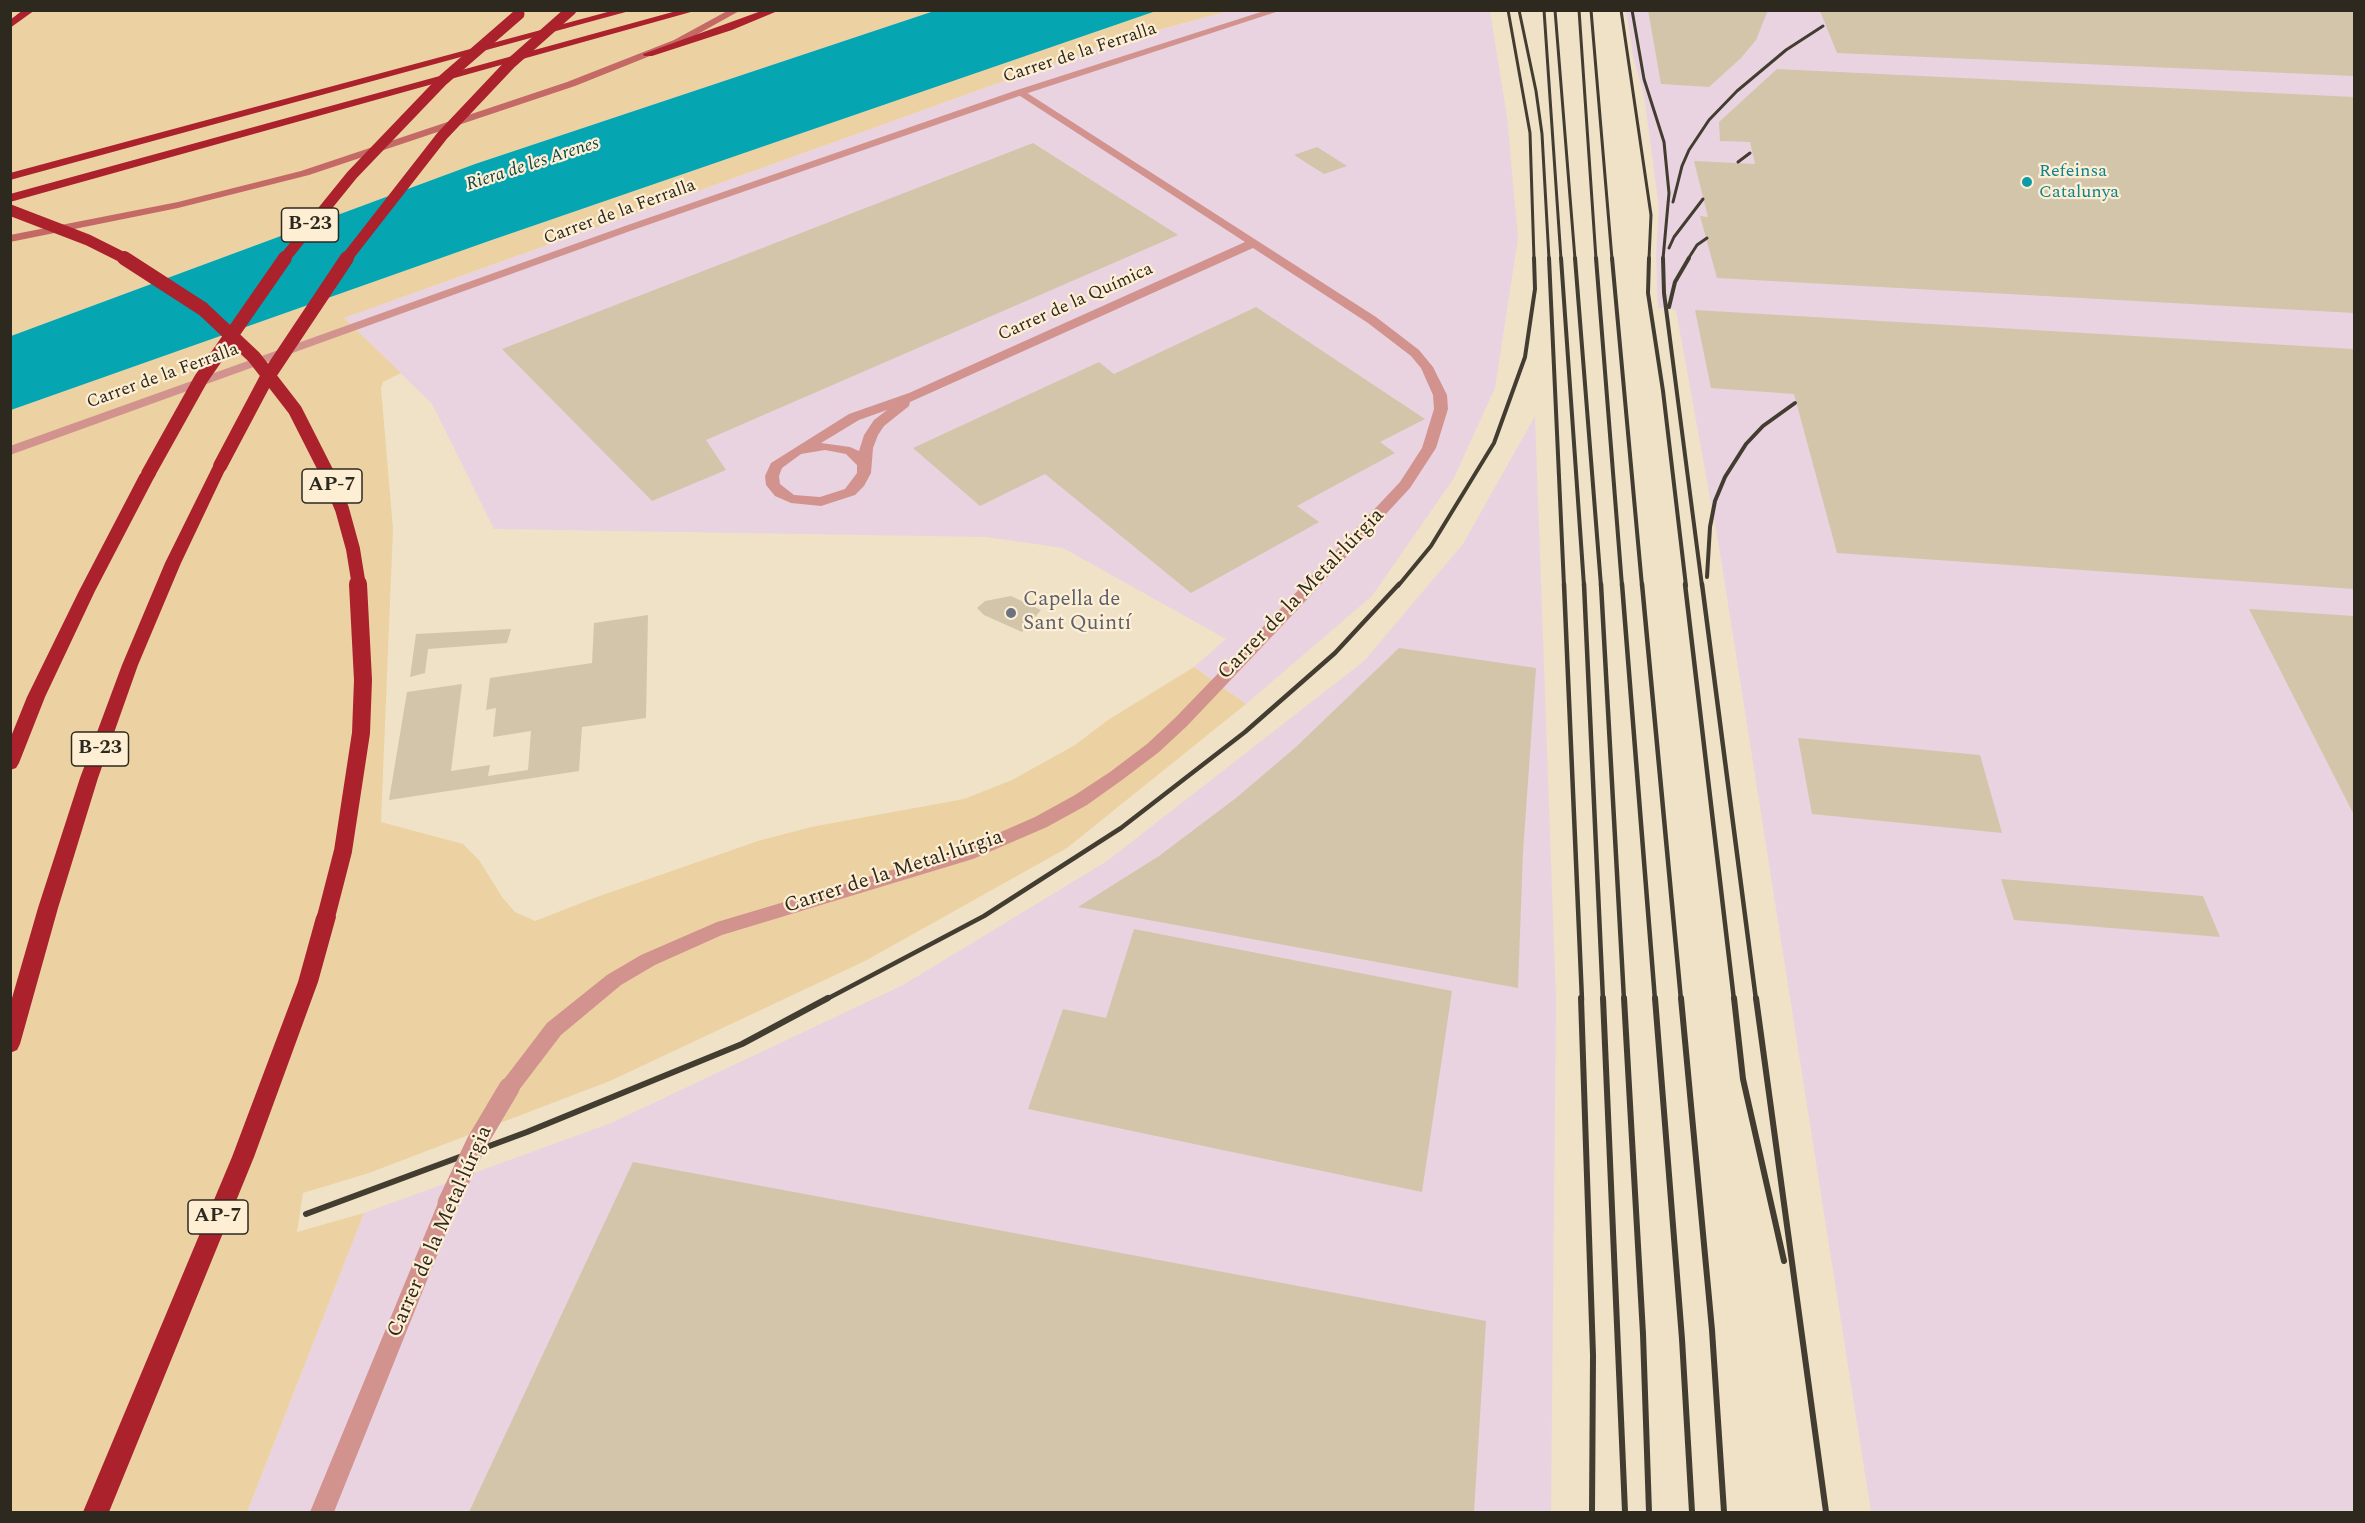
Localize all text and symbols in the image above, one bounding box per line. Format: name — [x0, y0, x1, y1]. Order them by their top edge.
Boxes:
street label: Carrer de la Ferralla — [1000, 19, 1160, 89]
water label: Riera de les Arenes — [464, 133, 602, 197]
place label: Refeinsa Catalunya — [2039, 161, 2119, 204]
street label: Carrer de la Ferralla — [541, 175, 699, 251]
marker: Refeinsa Catalunya — [2020, 175, 2034, 189]
road number: B-23 — [282, 208, 338, 242]
street label: Carrer de la Química — [995, 259, 1157, 347]
street label: Carrer de la Ferralla — [84, 339, 242, 415]
road number: AP-7 — [302, 469, 362, 503]
street label: Carrer de la Metal·lúrgia — [1213, 504, 1391, 686]
place label: Capella de Sant Quintí — [1023, 588, 1131, 638]
marker: Capella de Sant Quintí — [1004, 606, 1018, 620]
road number: B-23 — [72, 732, 128, 766]
street label: Carrer de la Metal·lúrgia — [781, 826, 1007, 920]
street label: Carrer de la Metal·lúrgia — [383, 1122, 499, 1342]
road number: AP-7 — [188, 1200, 248, 1234]

